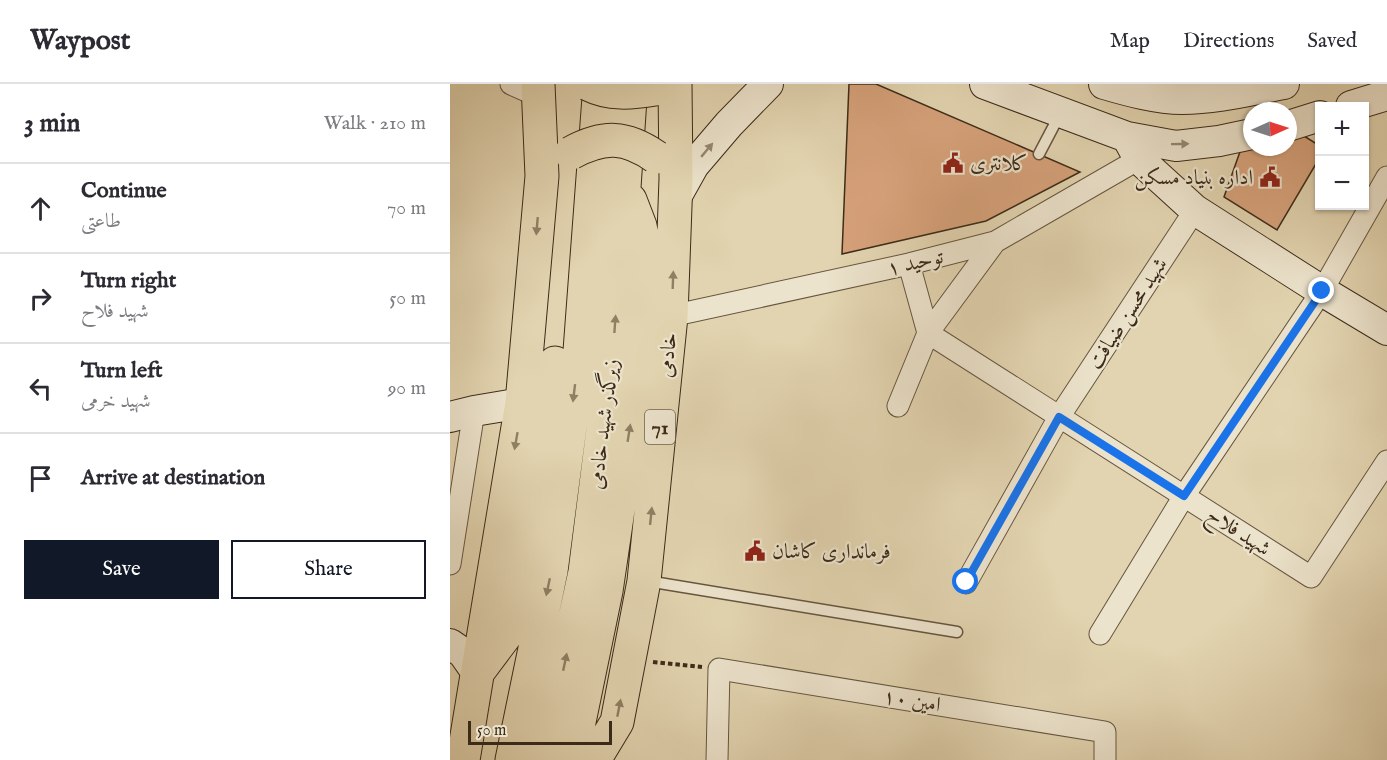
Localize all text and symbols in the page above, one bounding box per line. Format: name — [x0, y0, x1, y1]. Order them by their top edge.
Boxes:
text: Waypost — [30, 24, 130, 59]
text: Map — [1110, 28, 1150, 55]
text: Directions — [1183, 28, 1274, 55]
text: Saved — [1307, 28, 1357, 55]
north arrow — [1243, 102, 1297, 156]
map controls — [1315, 102, 1369, 210]
button: + — [1315, 102, 1369, 156]
text: 3 min — [24, 107, 80, 140]
text: Walk · 210 m — [324, 111, 426, 136]
one-way arrow — [1171, 140, 1190, 149]
one-way arrow — [700, 142, 713, 158]
public building icon: کلانتری — [941, 151, 965, 175]
place label: کلانتری — [970, 151, 1028, 178]
button: − — [1315, 156, 1369, 210]
place label: اداره بنیاد مسکن — [1134, 165, 1253, 192]
public building icon: اداره بنیاد مسکن — [1258, 165, 1282, 189]
text: Continue — [81, 177, 167, 205]
icon: ahead — [24, 192, 57, 225]
text: 70 m — [387, 196, 426, 221]
text: طاعتی — [81, 209, 121, 234]
one-way arrow — [532, 217, 542, 236]
street label: توحید ۱ — [885, 244, 947, 283]
street label: شهید محسن ضیافت — [1082, 253, 1174, 375]
text: Turn right — [81, 267, 176, 295]
one-way arrow — [668, 270, 677, 289]
route end — [1308, 277, 1334, 303]
icon: right — [24, 282, 57, 315]
text: 50 m — [389, 286, 426, 311]
text: شهید فلاح — [81, 299, 149, 324]
one-way arrow — [610, 314, 619, 333]
street label: خادمی — [653, 331, 684, 379]
text: Turn left — [81, 357, 163, 385]
street label: زیرگذر شهید خادمی — [580, 357, 626, 491]
icon: left — [24, 372, 57, 405]
text: 90 m — [388, 376, 426, 401]
one-way arrow — [570, 384, 579, 403]
text: شهید خرمی — [81, 389, 151, 414]
road number: 71 — [645, 410, 675, 444]
one-way arrow — [625, 424, 634, 443]
one-way arrow — [511, 432, 520, 451]
icon: arrive — [24, 462, 57, 495]
text: Arrive at destination — [81, 464, 265, 492]
street label: شهید فلاح — [1199, 502, 1275, 566]
one-way arrow — [646, 506, 656, 525]
public building icon: فرمانداری کاشان — [743, 539, 767, 563]
place label: فرمانداری کاشان — [772, 539, 891, 566]
button: Save — [24, 540, 219, 599]
button: Share — [231, 540, 426, 599]
route start — [952, 568, 978, 594]
one-way arrow — [543, 577, 552, 596]
one-way arrow — [561, 652, 571, 671]
street label: امین ۱۰ — [881, 684, 942, 719]
one-way arrow — [615, 698, 624, 717]
scale bar — [468, 718, 612, 746]
text: 50 m — [477, 721, 506, 741]

